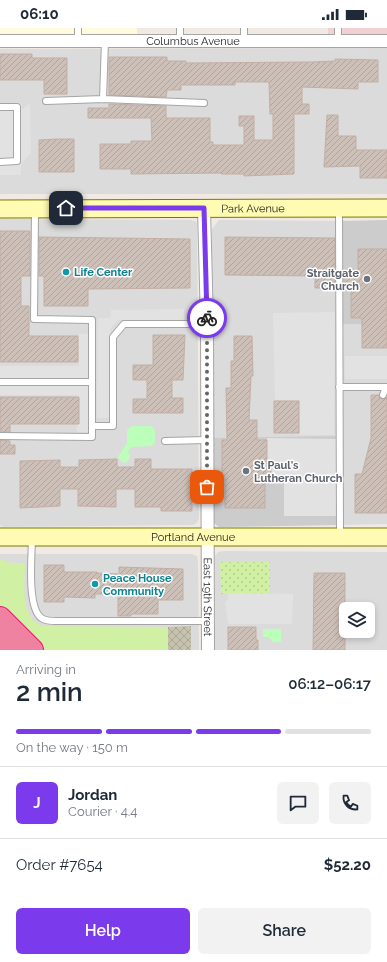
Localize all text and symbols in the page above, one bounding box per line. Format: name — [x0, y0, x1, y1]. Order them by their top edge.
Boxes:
text: 06:10 — [20, 5, 59, 23]
street label: Columbus Avenue — [146, 35, 240, 48]
pin — [49, 191, 83, 225]
icon: home — [55, 197, 77, 219]
street label: Park Avenue — [221, 202, 285, 215]
place label: Life Center — [74, 266, 133, 279]
marker: Life Center — [61, 267, 71, 277]
place label: Straitgate Church — [307, 267, 359, 293]
marker: Straitgate Church — [362, 274, 372, 284]
courier — [187, 298, 227, 338]
icon: bike — [196, 307, 218, 329]
place label: St Paul's Lutheran Church — [254, 459, 343, 485]
marker: St Paul's Lutheran Church — [241, 466, 251, 476]
pin — [190, 470, 224, 504]
icon: bag — [196, 476, 218, 498]
street label: Portland Avenue — [151, 531, 236, 544]
street label: East 19th Street — [201, 557, 214, 637]
place label: Peace House Community — [103, 572, 172, 598]
marker: Peace House Community — [90, 579, 100, 589]
map controls — [339, 602, 375, 638]
button: layers — [339, 602, 375, 638]
text: Arriving in — [16, 662, 76, 677]
text: 06:12–06:17 — [288, 675, 371, 693]
text: 2 min — [16, 677, 83, 707]
text: On the way · 150 m — [16, 740, 128, 755]
button: chat — [277, 782, 319, 824]
button: phone — [329, 782, 371, 824]
text: Jordan — [68, 786, 117, 804]
text: J — [33, 794, 41, 812]
text: Courier · 4.4 — [68, 804, 137, 819]
text: Order #7654 — [16, 856, 103, 874]
text: $52.20 — [324, 856, 371, 874]
button: Help — [16, 908, 190, 954]
button: Share — [198, 908, 371, 954]

